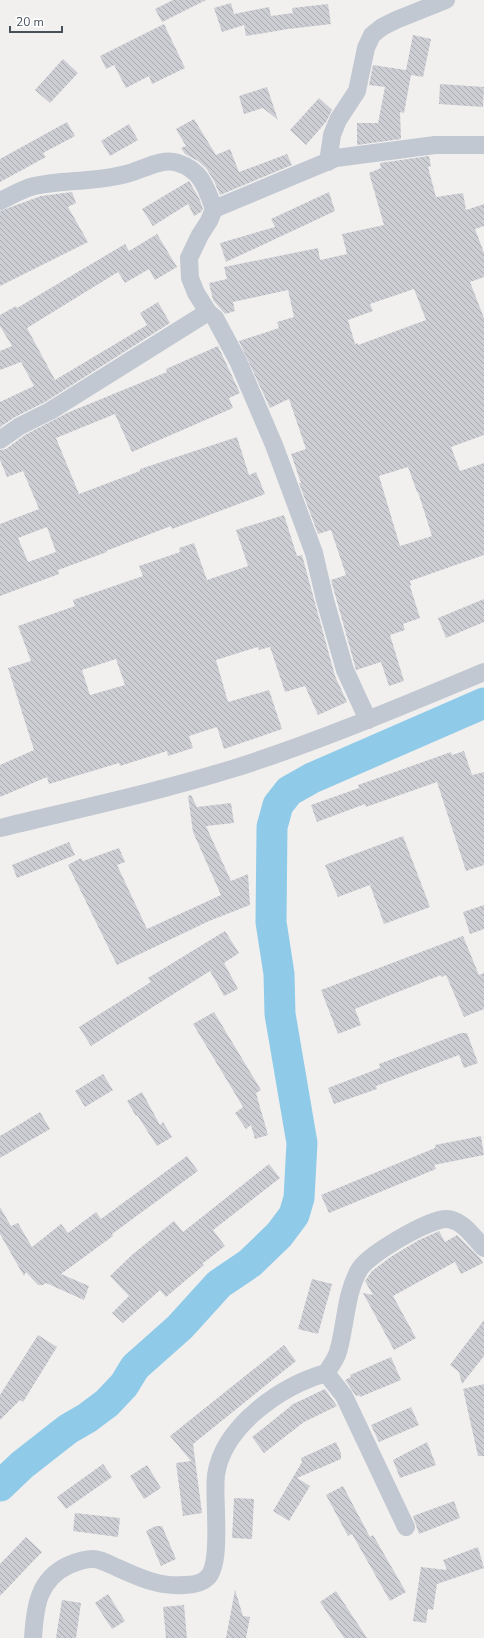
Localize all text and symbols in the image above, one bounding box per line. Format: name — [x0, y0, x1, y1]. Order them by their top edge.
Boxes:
scale bar — [10, 8, 62, 34]
text: 20 m — [16, 14, 44, 30]

